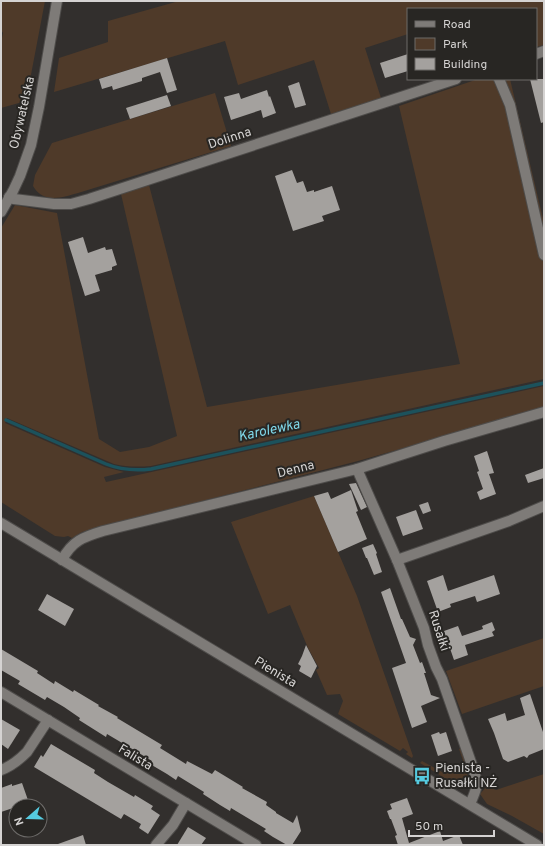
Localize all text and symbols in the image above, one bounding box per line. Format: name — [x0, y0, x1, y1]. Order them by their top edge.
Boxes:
legend — [407, 8, 537, 80]
text: Road — [443, 17, 471, 33]
text: Park — [443, 37, 468, 53]
text: Building — [443, 57, 487, 73]
street label: Obywatelska — [7, 75, 39, 151]
street label: Dolinna — [206, 125, 254, 153]
water label: Karolewka — [237, 416, 302, 446]
street label: Denna — [276, 458, 316, 482]
street label: Rusałki — [424, 608, 452, 654]
street label: Pienista — [251, 654, 299, 692]
street label: Falista — [115, 742, 155, 774]
place label: Pienista - Rusałki NŻ — [435, 761, 498, 792]
bus stop icon: Pienista - Rusałki NŻ — [412, 766, 432, 786]
north arrow — [8, 798, 48, 838]
scale bar — [409, 812, 494, 838]
text: N — [12, 815, 27, 827]
text: 50 m — [415, 819, 443, 835]

